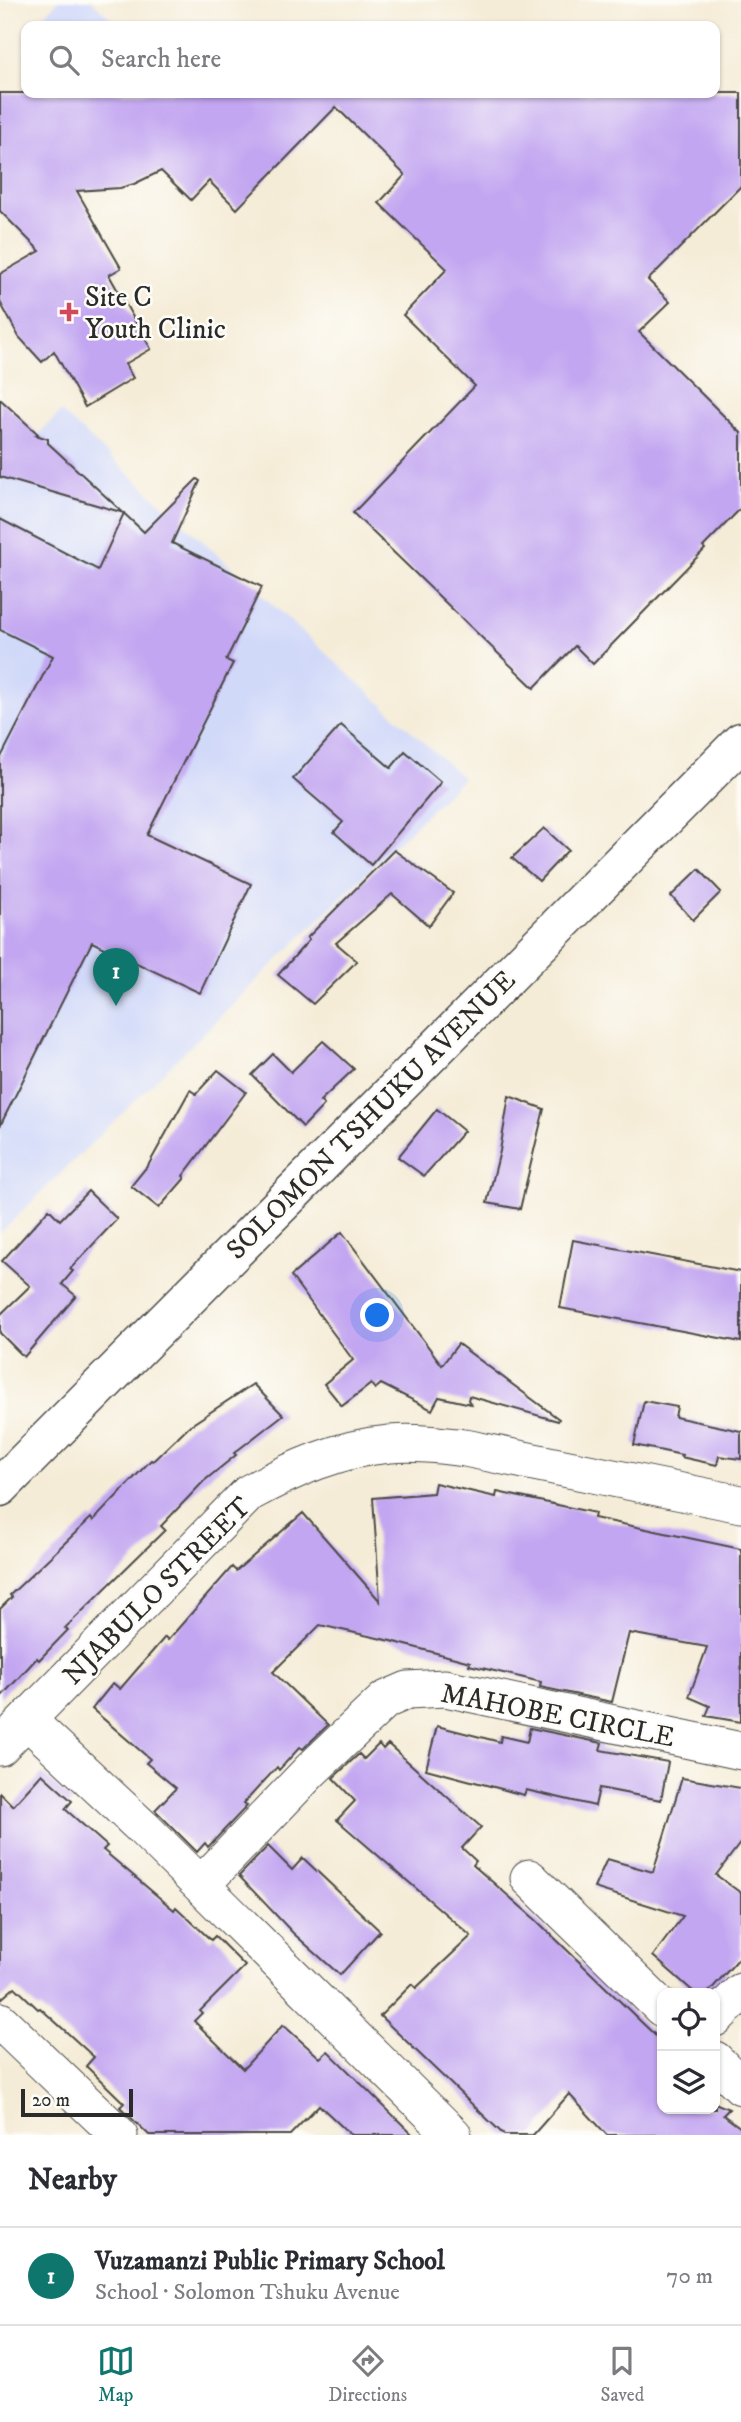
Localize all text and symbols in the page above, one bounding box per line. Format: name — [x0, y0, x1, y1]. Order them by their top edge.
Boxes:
search box — [21, 21, 720, 98]
icon: search — [45, 41, 83, 79]
text: Search here — [101, 43, 221, 76]
place label: Site C Youth Clinic — [85, 280, 226, 347]
marker: Site C Youth Clinic — [59, 302, 79, 322]
pin: 1 — [93, 948, 139, 1006]
street label: SOLOMON TSHUKU AVENUE — [219, 963, 523, 1267]
your location — [360, 1298, 394, 1332]
street label: NJABULO STREET — [56, 1490, 259, 1693]
street label: MAHOBE CIRCLE — [438, 1676, 677, 1755]
map controls — [657, 1988, 720, 2114]
button: locate — [657, 1988, 720, 2051]
button: layers — [657, 2051, 720, 2114]
scale bar — [21, 2086, 133, 2118]
text: 20 m — [32, 2089, 70, 2112]
text: Nearby — [28, 2162, 117, 2199]
text: Vuzamanzi Public Primary School — [95, 2245, 445, 2278]
text: 1 — [47, 2262, 55, 2291]
text: 70 m — [666, 2262, 713, 2291]
text: School · Solomon Tshuku Avenue — [95, 2278, 400, 2307]
tab: Map — [97, 2342, 135, 2407]
tab: Directions — [328, 2342, 407, 2407]
tab: Saved — [601, 2342, 644, 2407]

